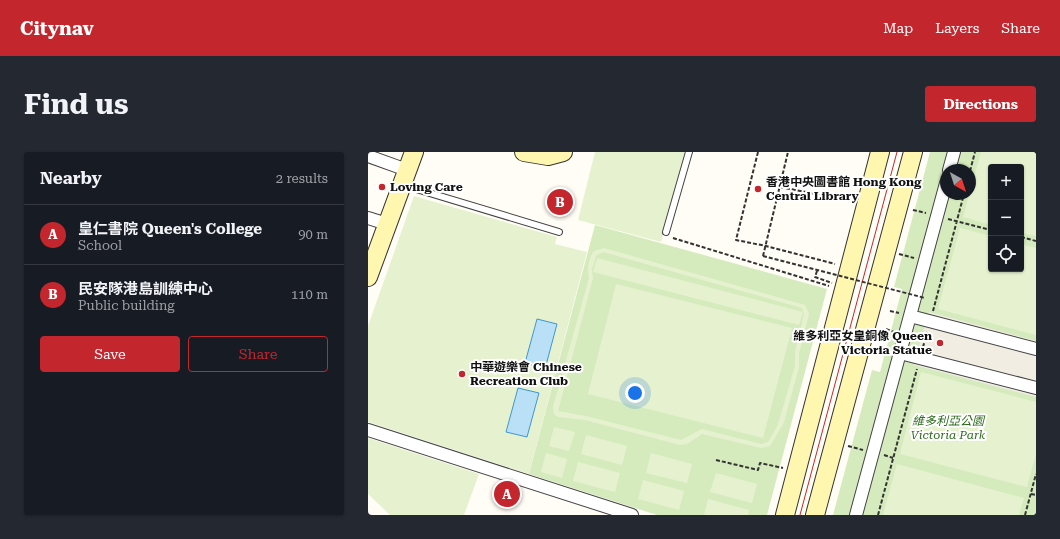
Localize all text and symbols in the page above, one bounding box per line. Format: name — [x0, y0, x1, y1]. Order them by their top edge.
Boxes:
text: Citynav — [20, 17, 94, 40]
text: Map — [883, 20, 913, 36]
text: Layers — [935, 20, 979, 36]
text: Share — [1001, 20, 1040, 36]
button: Directions — [925, 86, 1036, 122]
text: Find us — [24, 88, 128, 121]
north arrow — [940, 164, 976, 200]
map controls — [988, 164, 1024, 272]
button: + — [988, 164, 1024, 200]
text: Nearby — [40, 168, 102, 188]
text: 2 results — [276, 171, 328, 186]
place label: 香港中央圖書館 Hong Kong Central Library — [766, 175, 922, 203]
place label: Loving Care — [390, 180, 463, 194]
marker: Loving Care — [377, 182, 387, 192]
marker: 香港中央圖書館 Hong Kong Central Library — [753, 184, 763, 194]
pin: B — [547, 187, 573, 217]
button: − — [988, 200, 1024, 236]
text: 皇仁書院 Queen's College — [78, 220, 262, 238]
text: A — [48, 227, 58, 242]
text: 90 m — [298, 227, 328, 242]
button: locate — [988, 236, 1024, 272]
text: School — [78, 238, 122, 253]
text: 民安隊港島訓練中心 — [78, 280, 213, 298]
text: B — [48, 287, 58, 302]
text: 110 m — [291, 287, 328, 302]
text: Public building — [78, 298, 175, 313]
place label: 維多利亞女皇銅像 Queen Victoria Statue — [793, 329, 932, 357]
button: Save — [40, 336, 180, 372]
button: Share — [188, 336, 328, 372]
marker: 維多利亞女皇銅像 Queen Victoria Statue — [935, 338, 945, 348]
place label: 中華遊樂會 Chinese Recreation Club — [470, 360, 582, 388]
marker: 中華遊樂會 Chinese Recreation Club — [457, 369, 467, 379]
your location — [625, 383, 645, 403]
park label: 維多利亞公園 Victoria Park — [911, 414, 986, 442]
pin: A — [494, 479, 520, 509]

